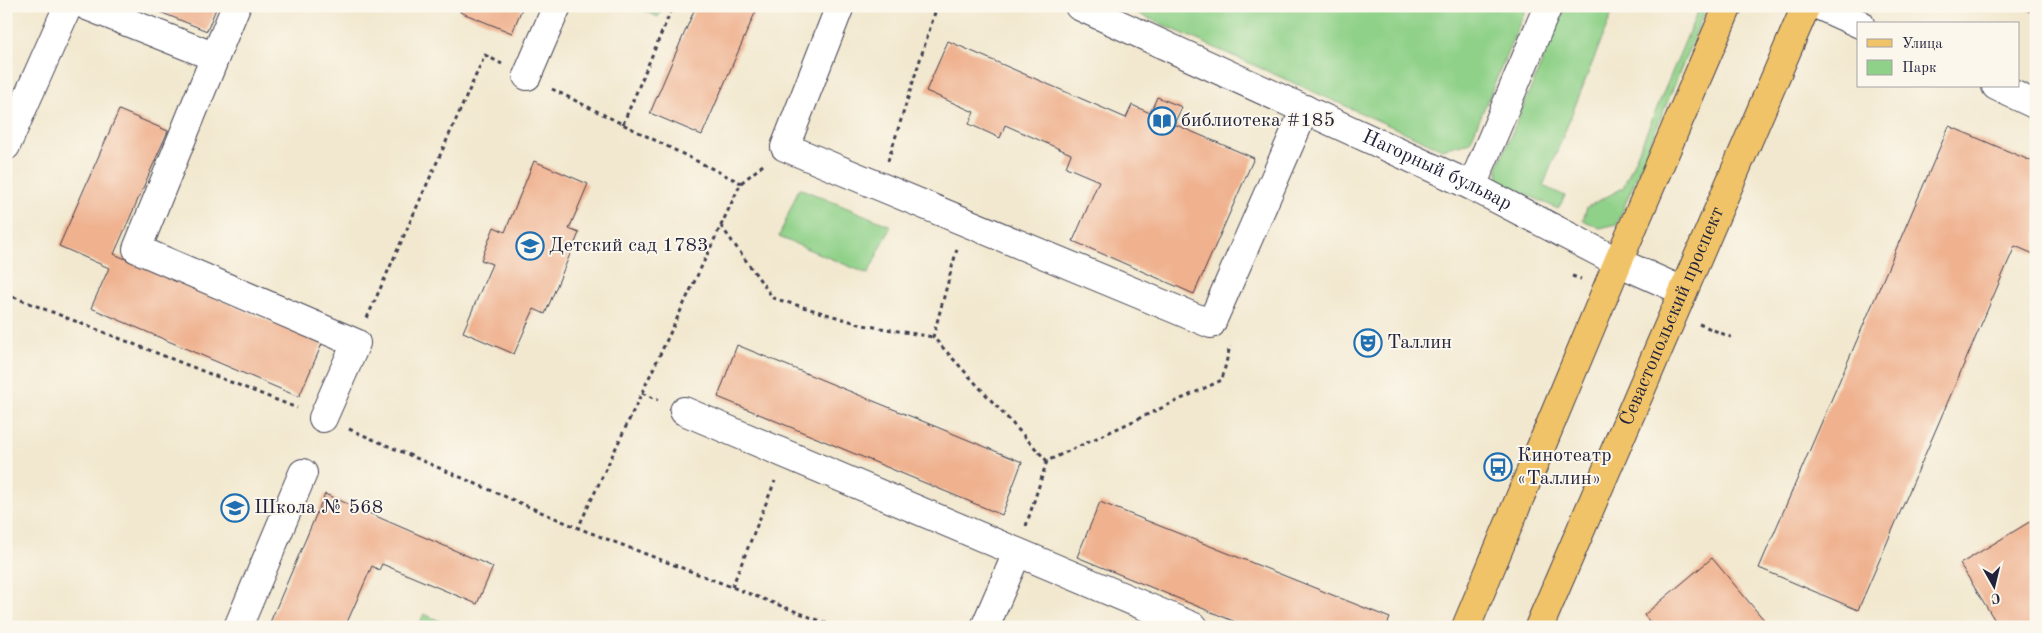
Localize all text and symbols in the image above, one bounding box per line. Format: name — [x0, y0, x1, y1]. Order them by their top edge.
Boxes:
legend — [1857, 22, 2020, 88]
text: Улица — [1902, 37, 1943, 52]
text: Парк — [1902, 61, 1937, 76]
library icon: библиотека #185 — [1147, 106, 1177, 136]
place label: библиотека #185 — [1181, 111, 1335, 131]
street label: Нагорный бульвар — [1359, 127, 1515, 215]
street label: Севастопольский проспект — [1617, 204, 1728, 429]
school or university icon: Детский сад 1783 — [515, 231, 545, 261]
place label: Детский сад 1783 — [549, 236, 709, 256]
theatre icon: Таллин — [1353, 328, 1383, 358]
place label: Таллин — [1387, 333, 1452, 353]
place label: Кинотеатр «Таллин» — [1517, 446, 1612, 489]
bus stop icon: Кинотеатр «Таллин» — [1483, 452, 1513, 482]
school or university icon: Школа № 568 — [220, 493, 250, 523]
place label: Школа № 568 — [254, 498, 383, 518]
north arrow — [1970, 560, 2020, 610]
text: С — [1990, 590, 2001, 605]

